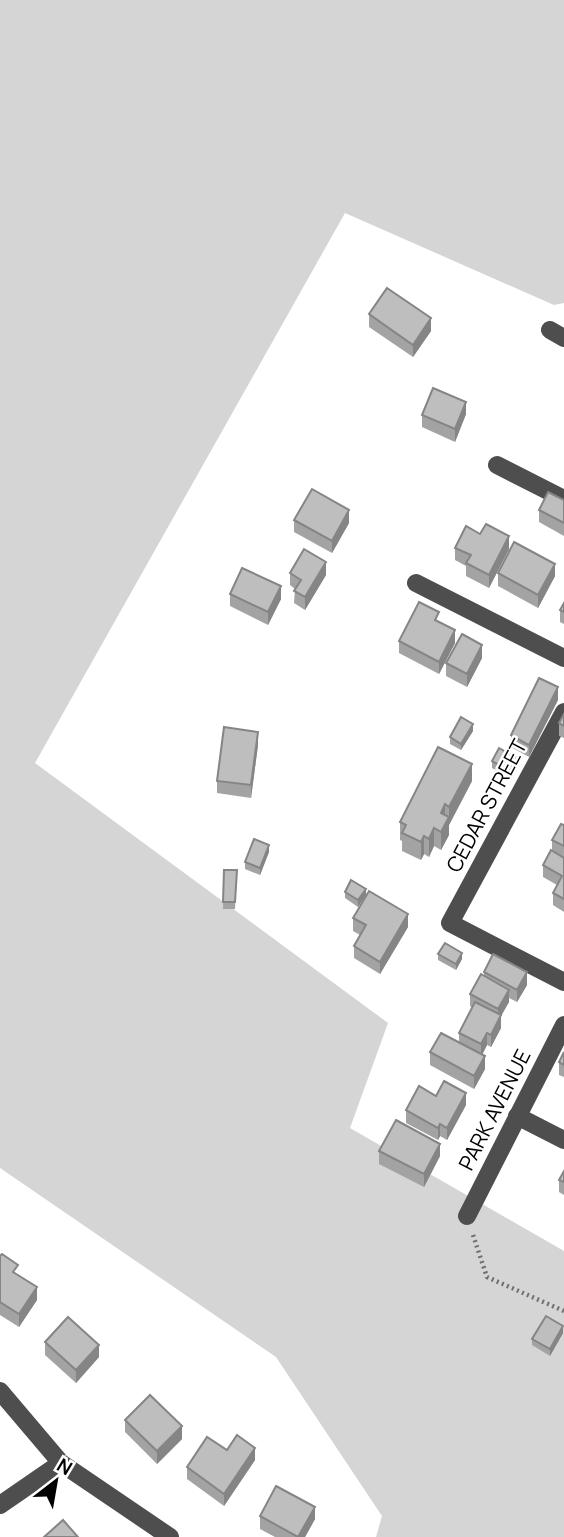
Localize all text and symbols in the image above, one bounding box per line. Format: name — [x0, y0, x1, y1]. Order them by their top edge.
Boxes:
street label: CEDAR STREET — [439, 734, 533, 877]
street label: PARK AVENUE — [452, 1044, 537, 1175]
north arrow — [21, 1446, 91, 1516]
text: N — [52, 1452, 77, 1481]

